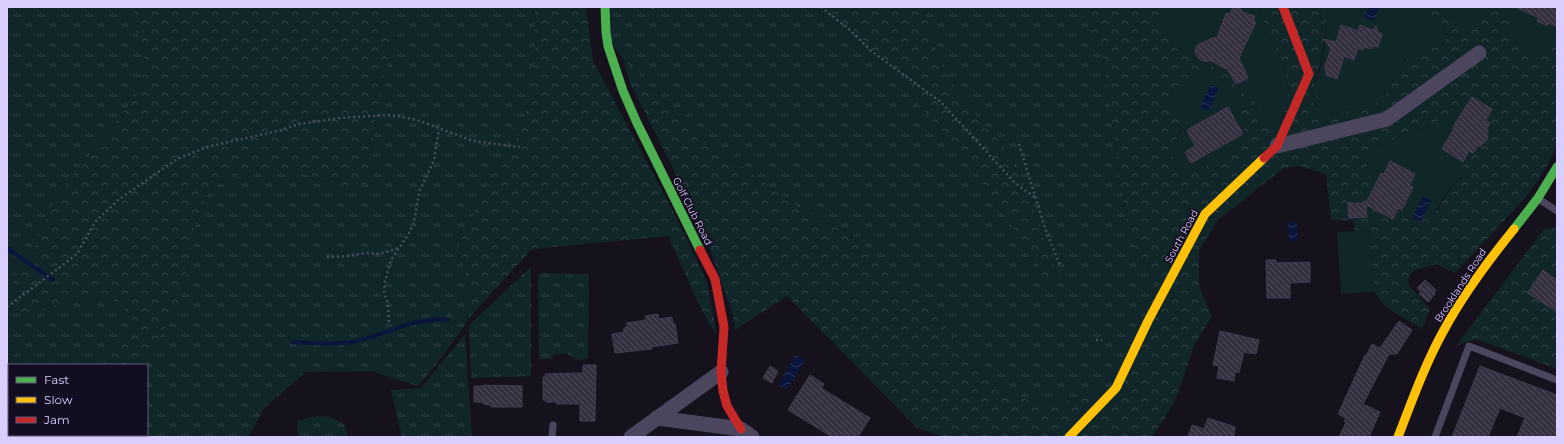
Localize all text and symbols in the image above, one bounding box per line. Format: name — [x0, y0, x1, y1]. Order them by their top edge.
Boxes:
street label: Golf Club Road — [670, 175, 715, 247]
street label: South Road — [1162, 207, 1201, 265]
street label: Brooklands Road — [1432, 246, 1489, 325]
legend — [8, 364, 148, 436]
text: Fast — [44, 372, 69, 387]
text: Slow — [44, 392, 73, 407]
text: Jam — [43, 412, 70, 427]

